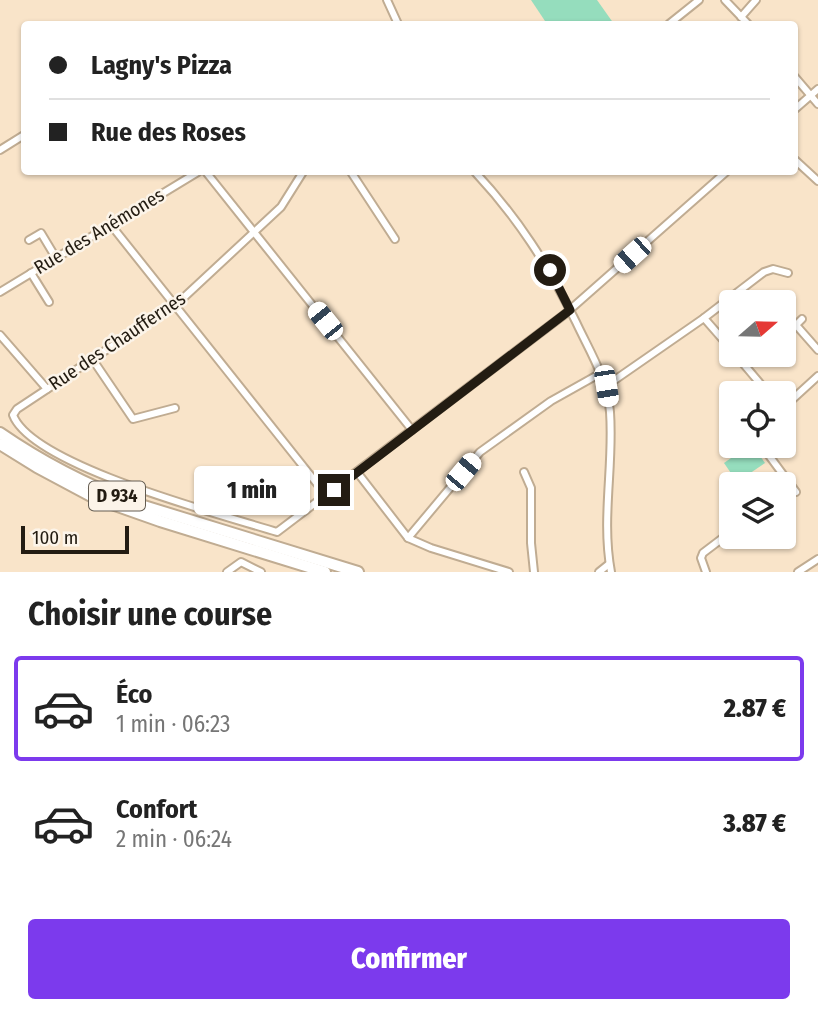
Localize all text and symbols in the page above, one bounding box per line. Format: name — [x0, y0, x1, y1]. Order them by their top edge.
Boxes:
text: Lagny's Pizza — [91, 50, 232, 81]
text: Rue des Roses — [91, 117, 246, 148]
street label: Rue des Anémones — [30, 183, 168, 279]
car — [610, 233, 655, 277]
route start — [534, 254, 566, 286]
street label: Rue des Chauffernes — [44, 287, 190, 395]
north arrow — [719, 290, 796, 368]
map controls — [719, 290, 796, 549]
car — [304, 298, 347, 344]
car — [593, 364, 620, 408]
button: locate — [719, 381, 796, 458]
car — [442, 449, 485, 495]
callout: 1 min — [194, 466, 310, 514]
button: layers — [719, 472, 796, 549]
route end — [318, 474, 350, 506]
text: 1 min — [227, 476, 277, 504]
road number: D 934 — [89, 482, 145, 510]
scale bar — [21, 523, 130, 555]
text: 100 m — [32, 526, 78, 549]
text: Choisir une course — [28, 595, 272, 633]
icon: car — [32, 677, 95, 740]
text: Éco — [116, 679, 153, 710]
text: 2.87 € — [724, 693, 786, 724]
text: 1 min · 06:23 — [116, 710, 230, 738]
icon: car — [32, 792, 95, 855]
text: Confort — [116, 794, 197, 825]
text: 3.87 € — [723, 808, 786, 839]
text: 2 min · 06:24 — [116, 825, 232, 853]
button: Confirmer — [28, 919, 790, 999]

